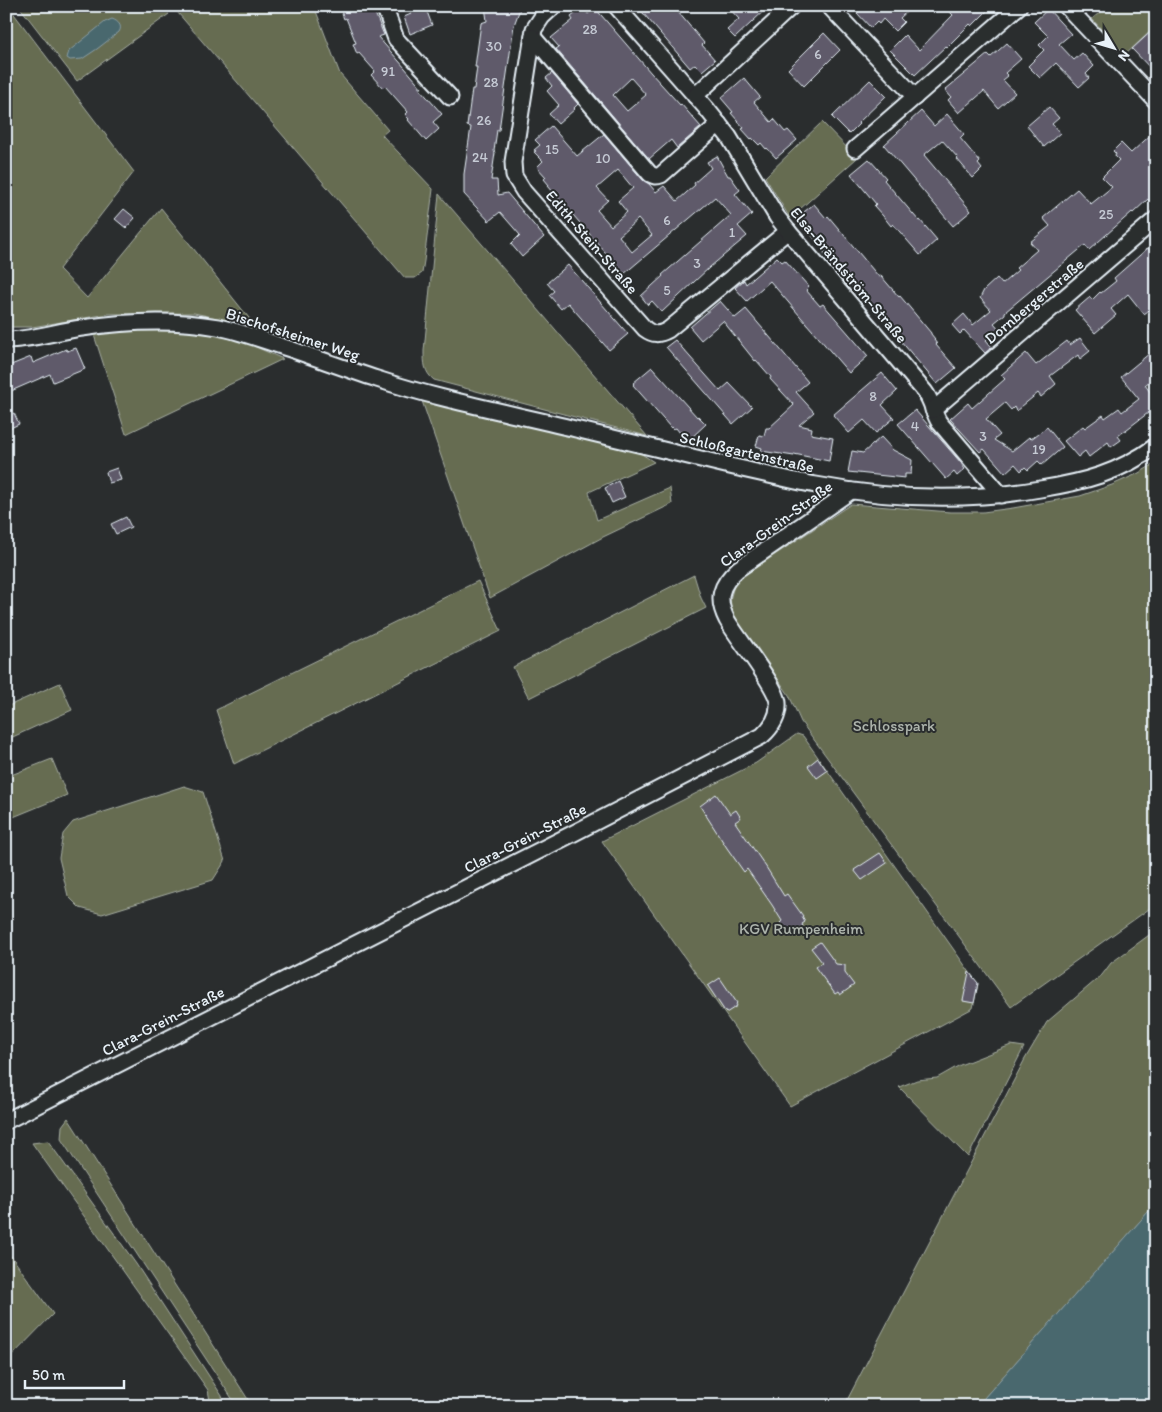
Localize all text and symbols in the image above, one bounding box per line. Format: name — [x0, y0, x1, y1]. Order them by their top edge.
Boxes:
house number: 28 — [582, 21, 598, 38]
north arrow — [1090, 22, 1140, 72]
house number: 30 — [486, 38, 502, 55]
house number: 6 — [814, 46, 822, 63]
text: N — [1114, 47, 1133, 65]
house number: 91 — [381, 63, 395, 80]
house number: 28 — [483, 74, 499, 91]
house number: 26 — [477, 112, 491, 129]
house number: 15 — [545, 141, 559, 158]
house number: 24 — [472, 149, 488, 166]
house number: 10 — [595, 150, 611, 167]
street label: Edith-Stein-Straße — [542, 186, 642, 298]
street label: Elsa-Brändström-Straße — [786, 203, 912, 347]
house number: 25 — [1099, 206, 1113, 223]
house number: 6 — [663, 212, 671, 229]
house number: 1 — [729, 224, 736, 241]
street label: Dornbergerstraße — [981, 254, 1087, 348]
house number: 3 — [693, 255, 701, 272]
house number: 5 — [663, 282, 671, 299]
street label: Bischofsheimer Weg — [224, 303, 363, 365]
house number: 8 — [869, 388, 877, 405]
house number: 4 — [911, 418, 920, 435]
street label: Schloßgartenstraße — [678, 427, 816, 477]
house number: 3 — [979, 428, 987, 445]
house number: 19 — [1032, 441, 1046, 458]
street label: Clara-Grein-Straße — [716, 477, 836, 571]
park label: Schlosspark — [853, 716, 935, 735]
street label: Clara-Grein-Straße — [461, 799, 590, 877]
park label: KGV Rumpenheim — [739, 919, 863, 938]
street label: Clara-Grein-Straße — [99, 982, 228, 1060]
scale bar — [25, 1357, 124, 1389]
text: 50 m — [32, 1366, 65, 1384]

